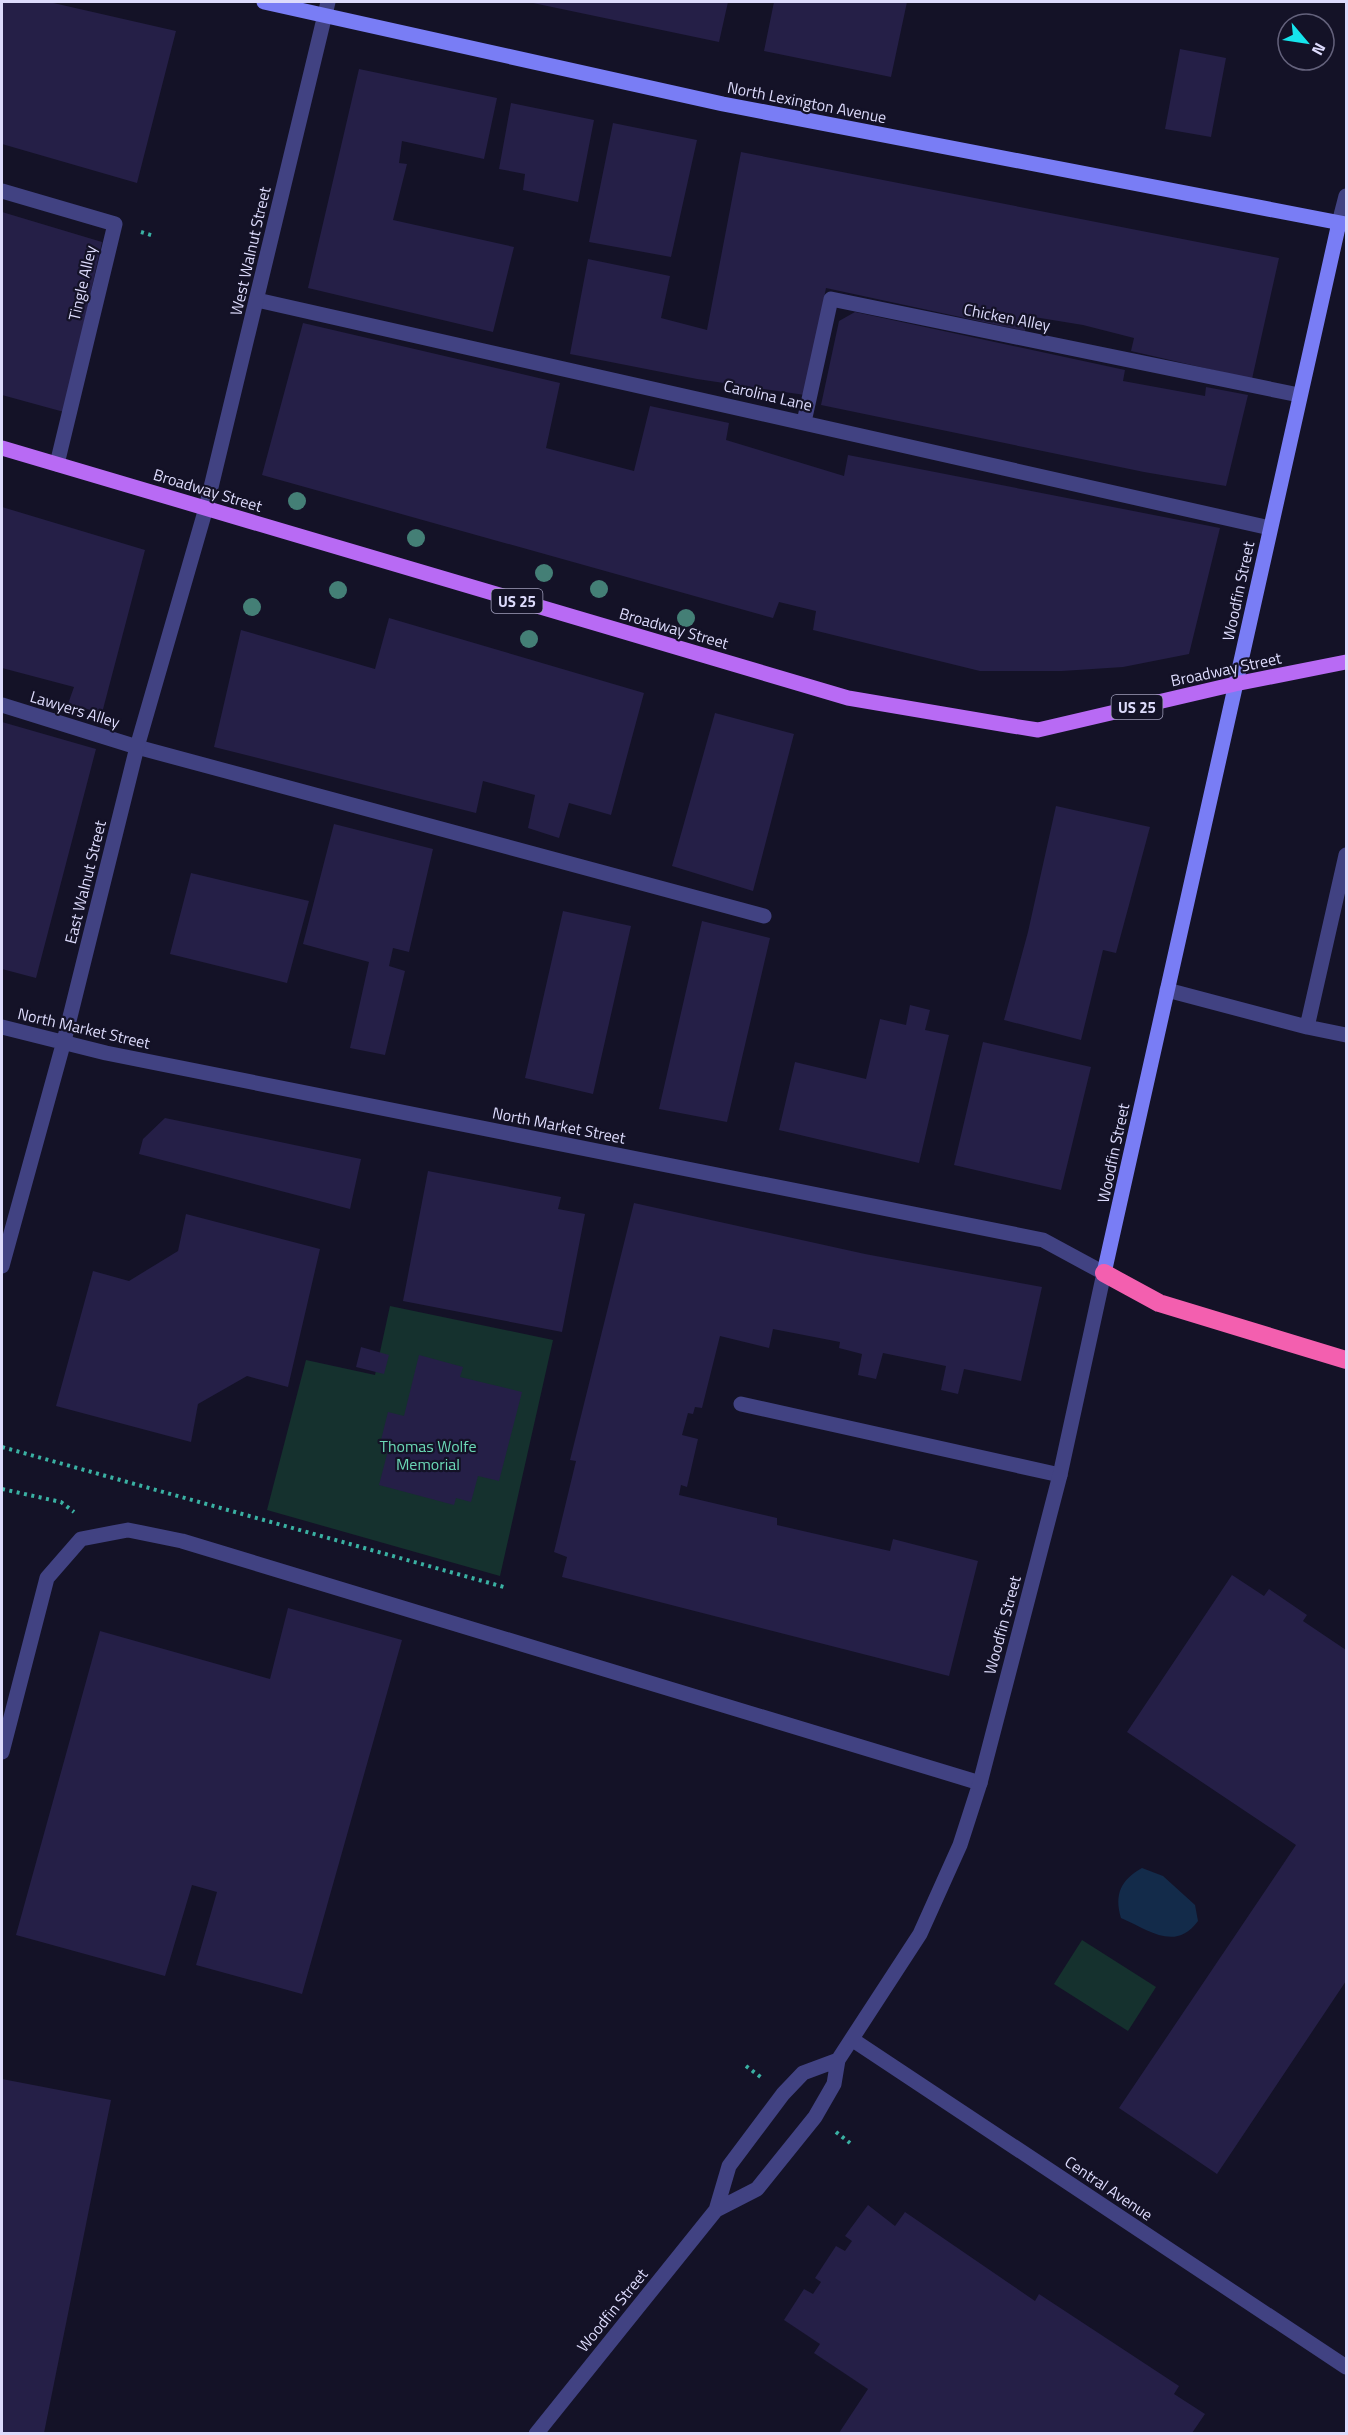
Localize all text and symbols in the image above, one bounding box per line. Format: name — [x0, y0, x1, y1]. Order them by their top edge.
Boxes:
north arrow — [1276, 12, 1336, 72]
text: N — [1306, 39, 1332, 60]
street label: North Lexington Avenue — [725, 75, 889, 129]
street label: West Walnut Street — [224, 184, 277, 318]
street label: Tingle Alley — [62, 243, 102, 323]
street label: Chicken Alley — [962, 297, 1053, 337]
street label: Carolina Lane — [721, 373, 815, 417]
street label: Broadway Street — [151, 462, 266, 518]
street label: Woodfin Street — [1216, 539, 1260, 643]
road number: US 25 — [492, 589, 542, 613]
street label: Broadway Street — [617, 601, 732, 655]
street label: Broadway Street — [1168, 645, 1284, 692]
street label: Lawyers Alley — [27, 684, 123, 734]
road number: US 25 — [1112, 695, 1162, 719]
street label: East Walnut Street — [58, 817, 112, 946]
street label: North Market Street — [15, 1001, 153, 1055]
street label: North Market Street — [490, 1100, 628, 1150]
street label: Woodfin Street — [1091, 1101, 1135, 1205]
park label: Thomas Wolfe Memorial — [379, 1434, 477, 1476]
street label: Woodfin Street — [977, 1573, 1027, 1677]
street label: Central Avenue — [1060, 2150, 1158, 2226]
street label: Woodfin Street — [571, 2263, 653, 2357]

